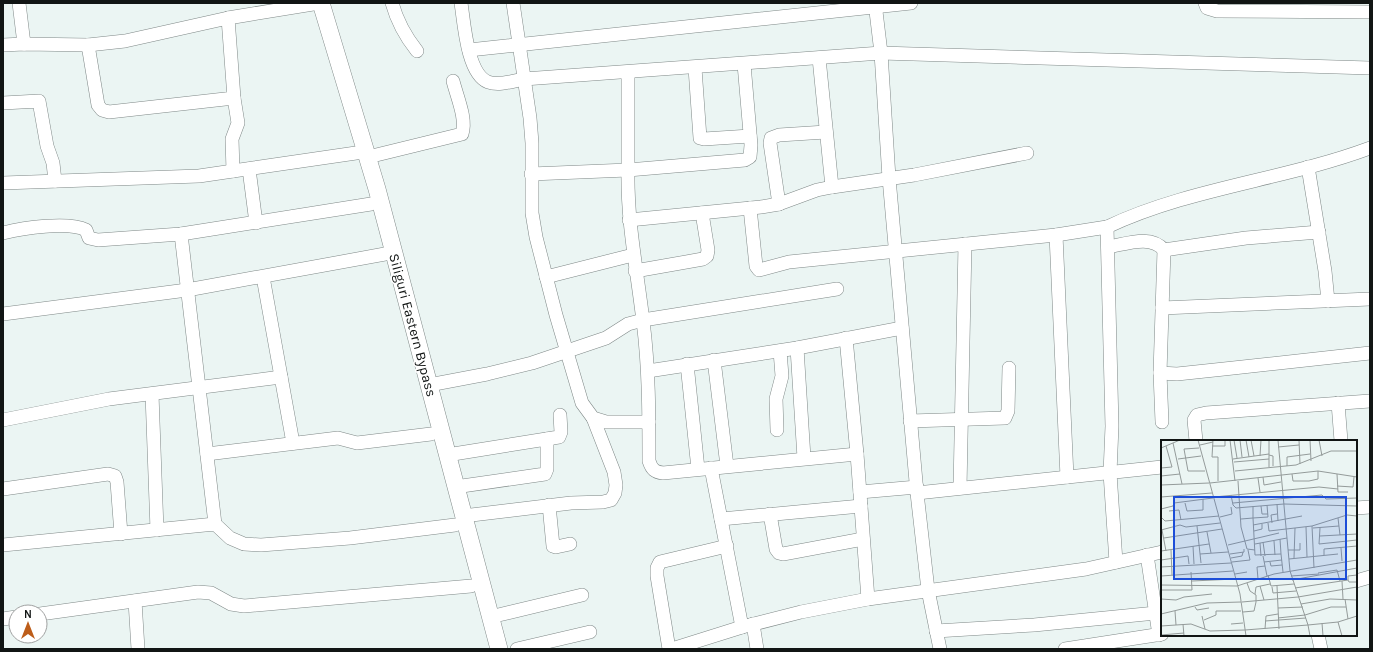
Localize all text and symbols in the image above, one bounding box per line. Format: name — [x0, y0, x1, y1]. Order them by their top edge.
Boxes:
street label: Siliguri Eastern Bypass — [385, 252, 440, 399]
inset map — [1161, 440, 1357, 636]
north arrow — [8, 604, 48, 644]
text: N — [24, 608, 32, 621]

